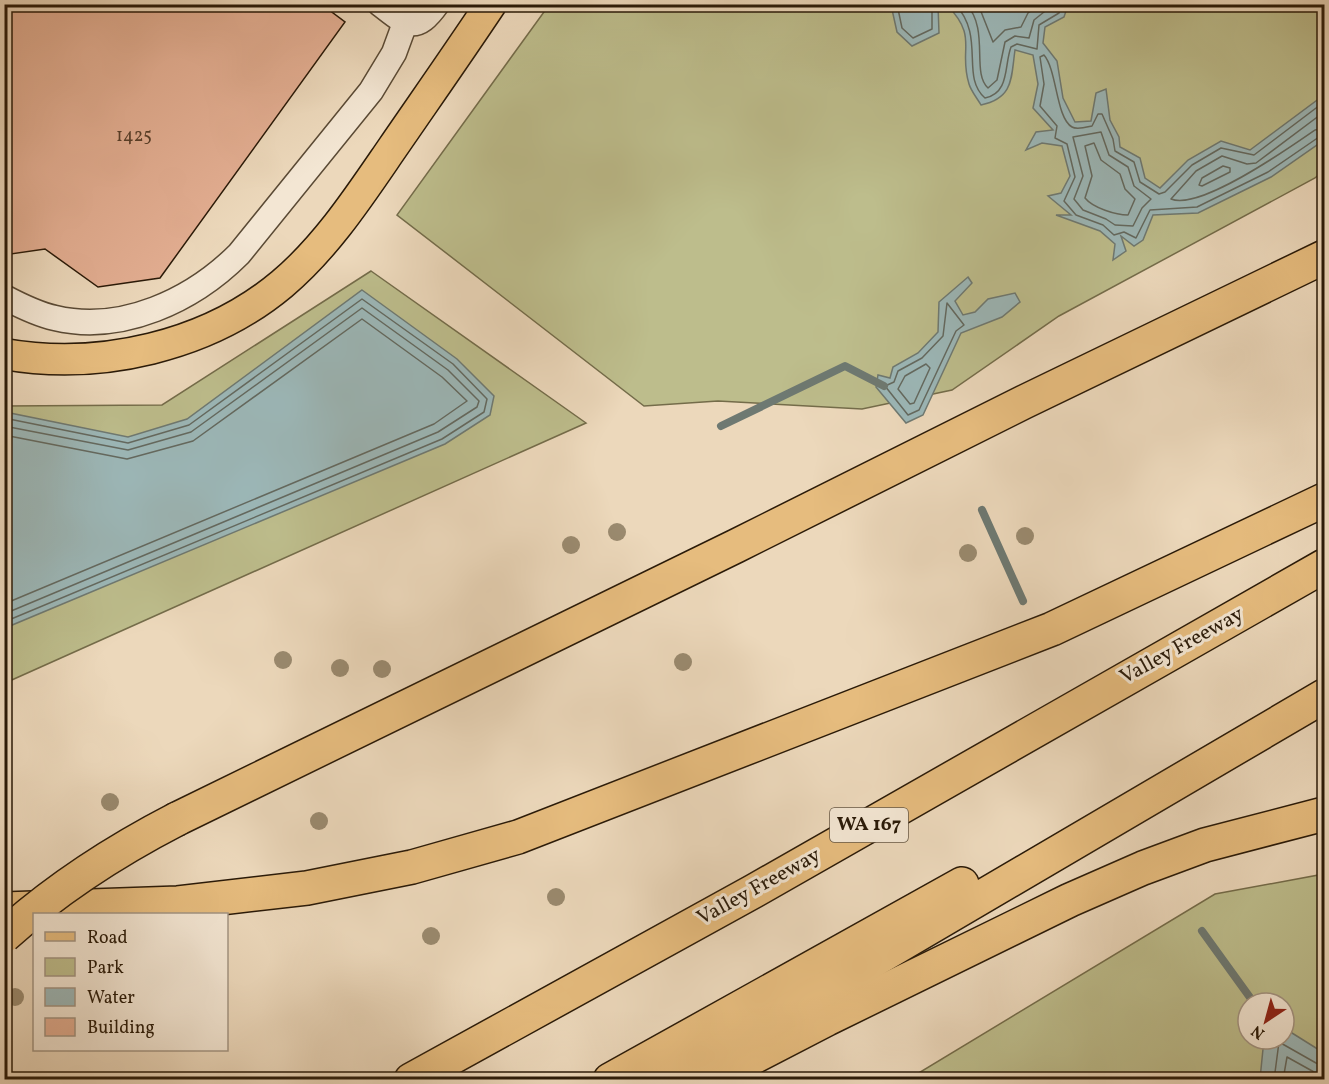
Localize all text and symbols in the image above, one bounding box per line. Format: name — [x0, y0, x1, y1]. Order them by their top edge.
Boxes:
house number: 1425 — [116, 124, 152, 149]
street label: Valley Freeway — [1115, 600, 1250, 692]
road number: WA 167 — [830, 808, 908, 842]
street label: Valley Freeway — [692, 841, 827, 933]
legend — [33, 913, 228, 1051]
text: Road — [87, 926, 128, 951]
text: Park — [87, 956, 124, 981]
text: Water — [87, 986, 135, 1011]
north arrow — [1236, 991, 1296, 1051]
text: Building — [87, 1016, 155, 1041]
text: N — [1247, 1019, 1270, 1044]

